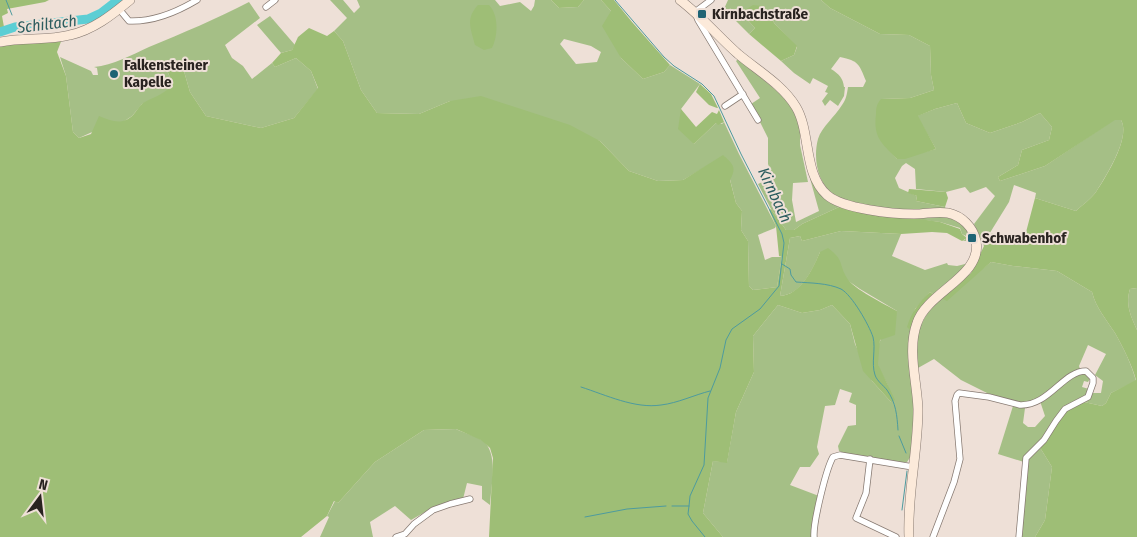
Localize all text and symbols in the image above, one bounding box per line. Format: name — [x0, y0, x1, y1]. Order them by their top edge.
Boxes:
place label: Kirnbachstraße — [712, 5, 808, 23]
marker: Kirnbachstraße — [696, 8, 708, 20]
water label: Schiltach — [15, 11, 78, 37]
place label: Falkensteiner Kapelle — [124, 56, 209, 91]
marker: Falkensteiner Kapelle — [108, 68, 120, 80]
water label: Kirnbach — [754, 165, 796, 225]
place label: Schwabenhof — [982, 229, 1067, 247]
marker: Schwabenhof — [966, 232, 978, 244]
north arrow — [15, 472, 65, 522]
text: N — [37, 476, 49, 494]

